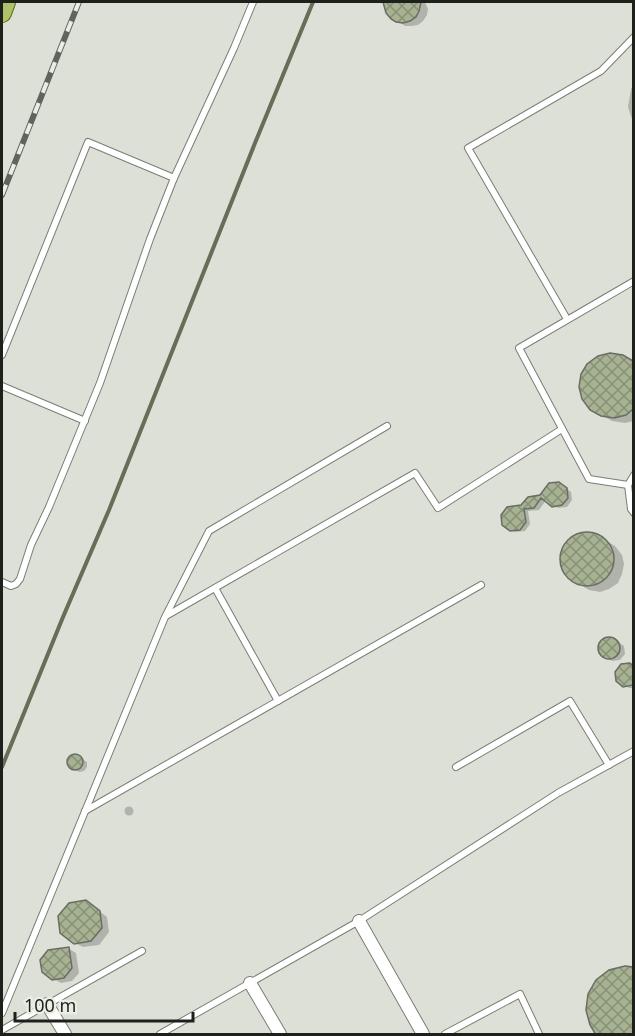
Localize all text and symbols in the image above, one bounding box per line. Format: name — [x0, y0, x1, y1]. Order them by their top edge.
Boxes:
scale bar — [15, 985, 194, 1023]
text: 100 m — [24, 993, 76, 1017]

